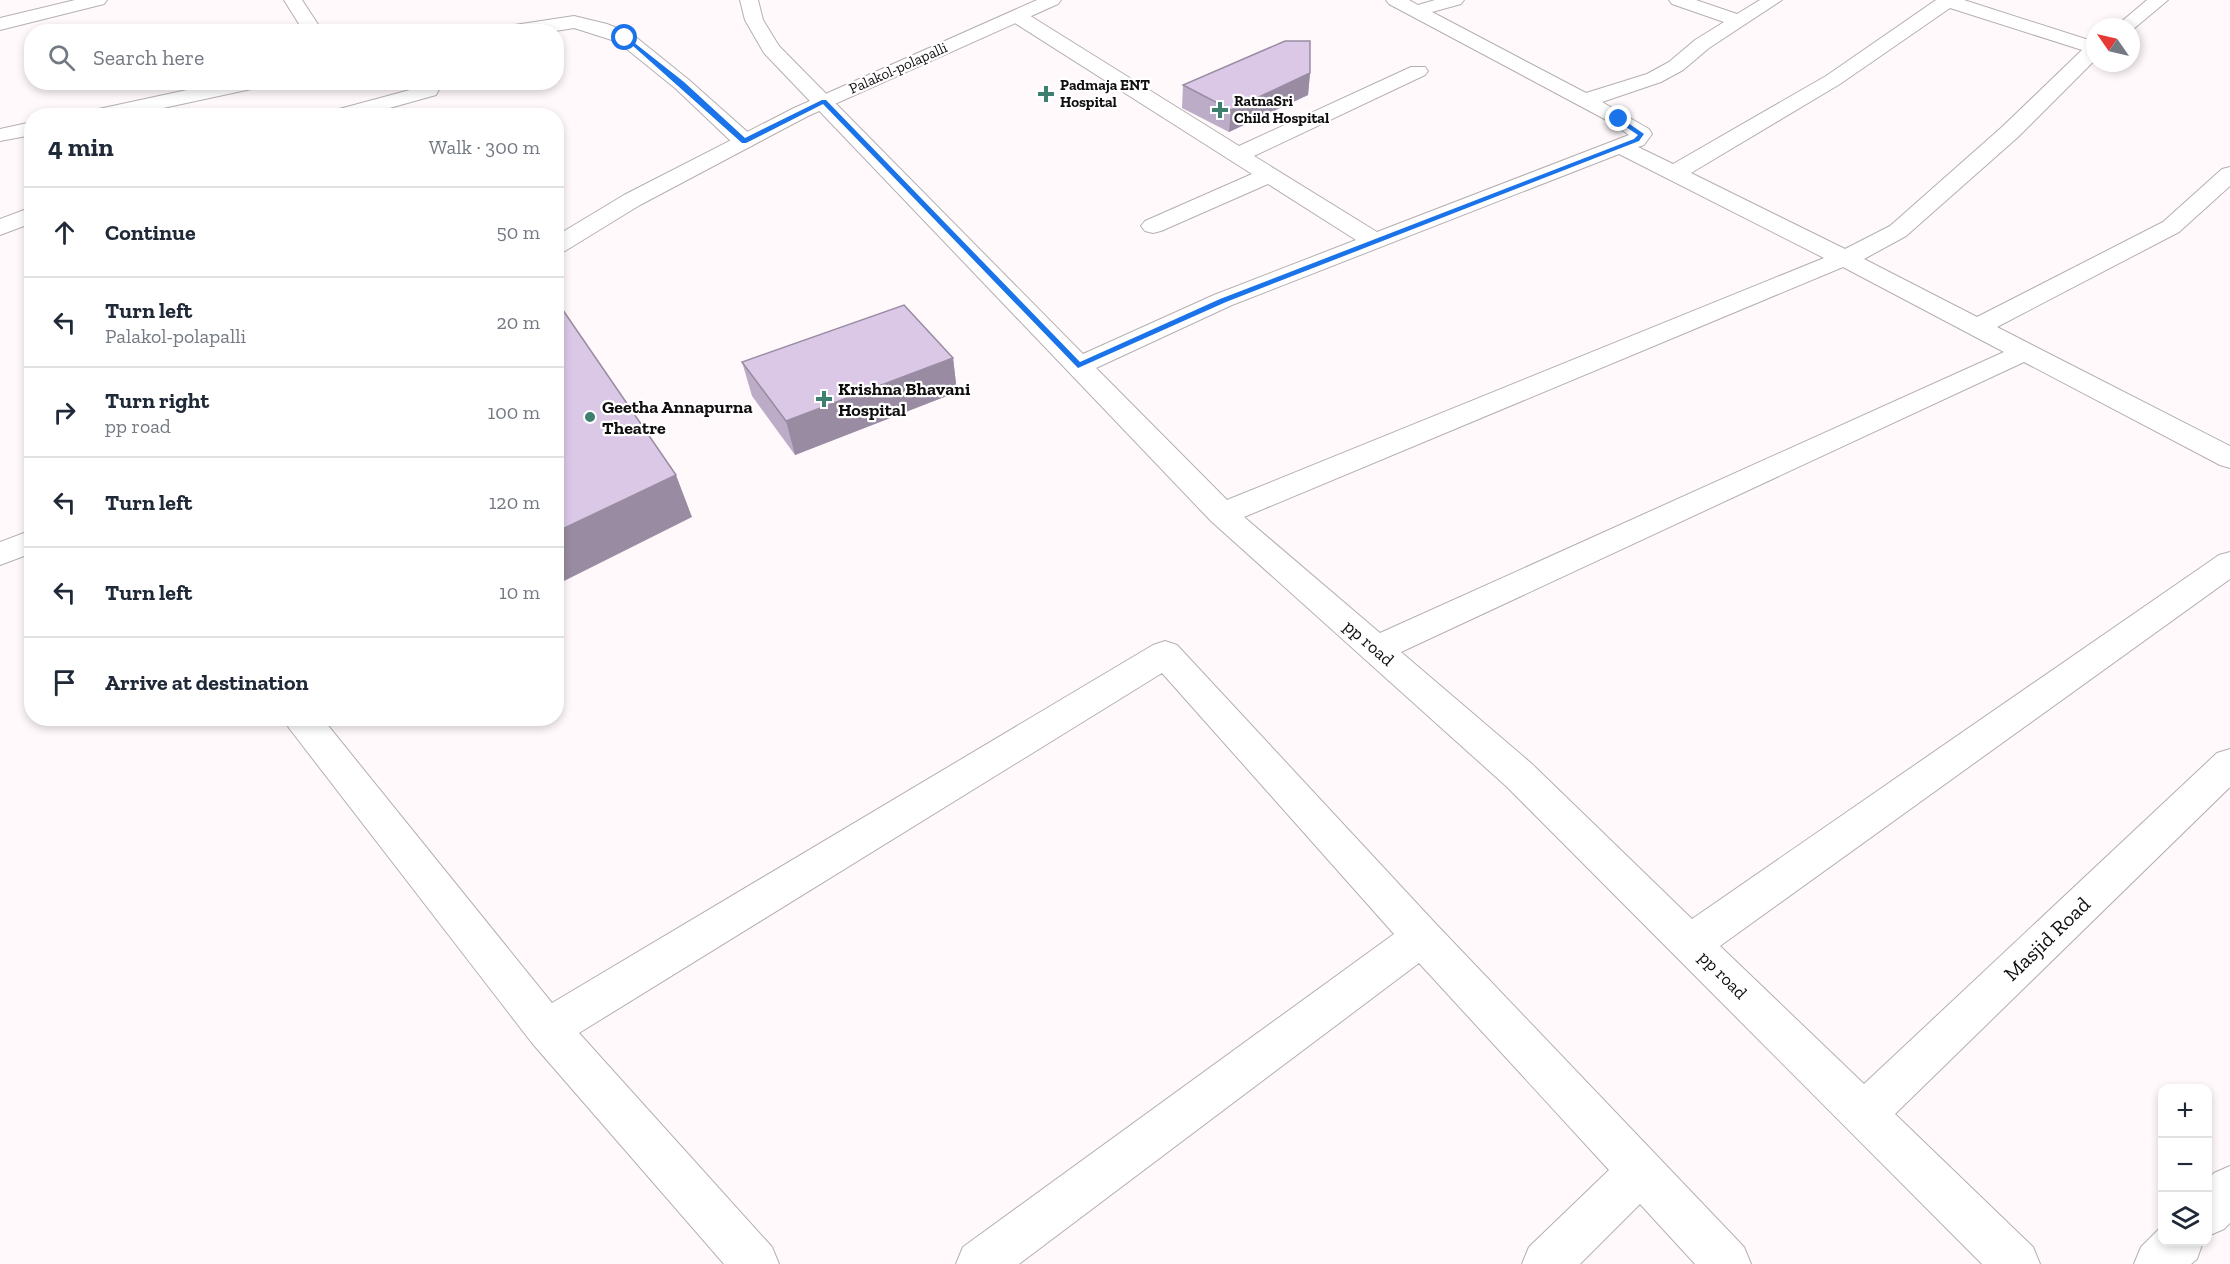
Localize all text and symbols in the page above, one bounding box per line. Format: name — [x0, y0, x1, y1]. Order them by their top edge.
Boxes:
north arrow — [2086, 18, 2140, 72]
search box — [24, 24, 564, 90]
route start — [611, 24, 637, 50]
street label: Palakol-polapalli — [846, 38, 950, 98]
icon: search — [45, 41, 78, 74]
text: Search here — [93, 44, 204, 71]
place label: Padmaja ENT Hospital — [1060, 76, 1150, 111]
marker: Padmaja ENT Hospital — [1037, 85, 1055, 103]
place label: RatnaSri Child Hospital — [1234, 92, 1329, 127]
marker: RatnaSri Child Hospital — [1211, 101, 1229, 119]
route end — [1605, 105, 1631, 131]
text: 4 min — [48, 131, 114, 163]
text: Walk · 300 m — [429, 135, 540, 159]
icon: ahead — [48, 216, 81, 249]
text: Continue — [105, 219, 196, 246]
text: 50 m — [496, 220, 540, 244]
text: Turn left — [105, 297, 192, 324]
icon: left — [48, 306, 81, 339]
text: 20 m — [496, 310, 540, 334]
text: Palakol-polapalli — [105, 324, 246, 348]
place label: Krishna Bhavani Hospital — [838, 378, 971, 421]
text: Turn right — [105, 387, 209, 414]
marker: Krishna Bhavani Hospital — [815, 390, 833, 408]
icon: right — [48, 396, 81, 429]
place label: Geetha Annapurna Theatre — [602, 396, 753, 439]
text: 100 m — [487, 400, 540, 424]
marker: Geetha Annapurna Theatre — [583, 410, 597, 424]
text: pp road — [105, 414, 171, 438]
icon: left — [48, 486, 81, 519]
text: Turn left — [105, 489, 192, 516]
text: 120 m — [489, 490, 540, 514]
icon: left — [48, 576, 81, 609]
text: Turn left — [105, 579, 192, 606]
text: 10 m — [499, 580, 540, 604]
street label: pp road — [1339, 615, 1399, 671]
icon: arrive — [48, 666, 81, 699]
text: Arrive at destination — [105, 669, 308, 696]
street label: Masjid Road — [1998, 891, 2096, 987]
street label: pp road — [1694, 946, 1752, 1004]
map controls — [2158, 1084, 2212, 1246]
button: + — [2158, 1084, 2212, 1138]
button: − — [2158, 1138, 2212, 1192]
button: layers — [2158, 1192, 2212, 1246]

